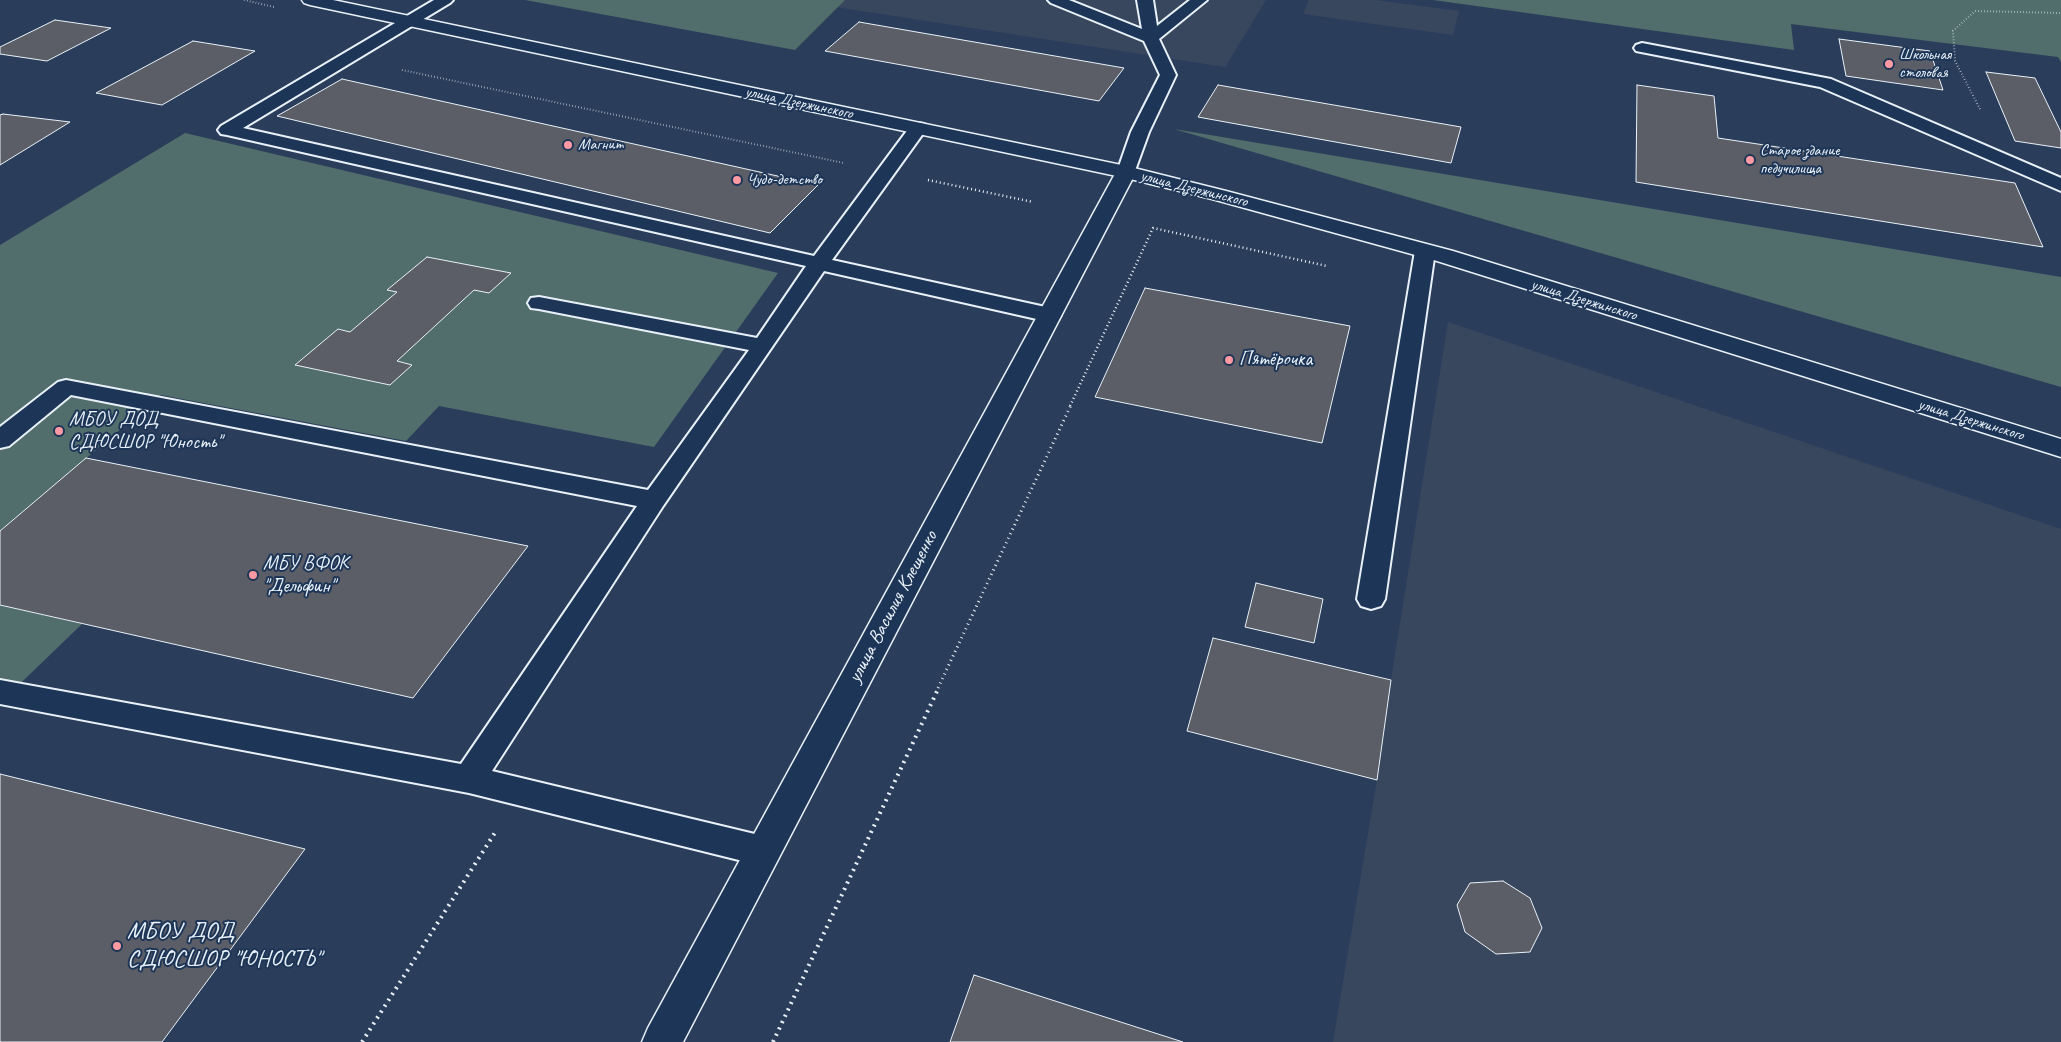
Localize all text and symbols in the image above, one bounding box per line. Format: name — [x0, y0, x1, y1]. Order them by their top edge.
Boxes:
place label: Школьная столовая — [1899, 45, 1951, 83]
marker: Школьная столовая — [1883, 58, 1895, 70]
street label: улица Дзержинского — [743, 82, 855, 124]
place label: Магнит — [578, 135, 623, 155]
marker: Магнит — [562, 139, 574, 151]
place label: Старое здание педучилища — [1760, 141, 1839, 179]
marker: Старое здание педучилища — [1744, 154, 1756, 166]
street label: улица Дзержинского — [1138, 166, 1250, 212]
place label: Чудо-детство — [747, 170, 822, 190]
marker: Чудо-детство — [731, 174, 743, 186]
street label: улица Дзержинского — [1529, 275, 1639, 325]
place label: Пятёрочка — [1239, 348, 1312, 372]
marker: Пятёрочка — [1223, 354, 1235, 366]
street label: улица Дзержинского — [1916, 395, 2026, 445]
place label: МБОУ ДОД СДЮСШОР "Юность" — [69, 408, 221, 455]
marker: МБОУ ДОД СДЮСШОР "Юность" — [53, 425, 65, 437]
street label: улица Василия Клещенко — [843, 527, 943, 687]
place label: МБУ ВФОК "Дельфин" — [263, 552, 348, 599]
marker: МБУ ВФОК "Дельфин" — [247, 569, 259, 581]
place label: МБОУ ДОД СДЮСШОР "ЮНОСТЬ" — [127, 918, 320, 974]
marker: МБОУ ДОД СДЮСШОР "ЮНОСТЬ" — [111, 940, 123, 952]

